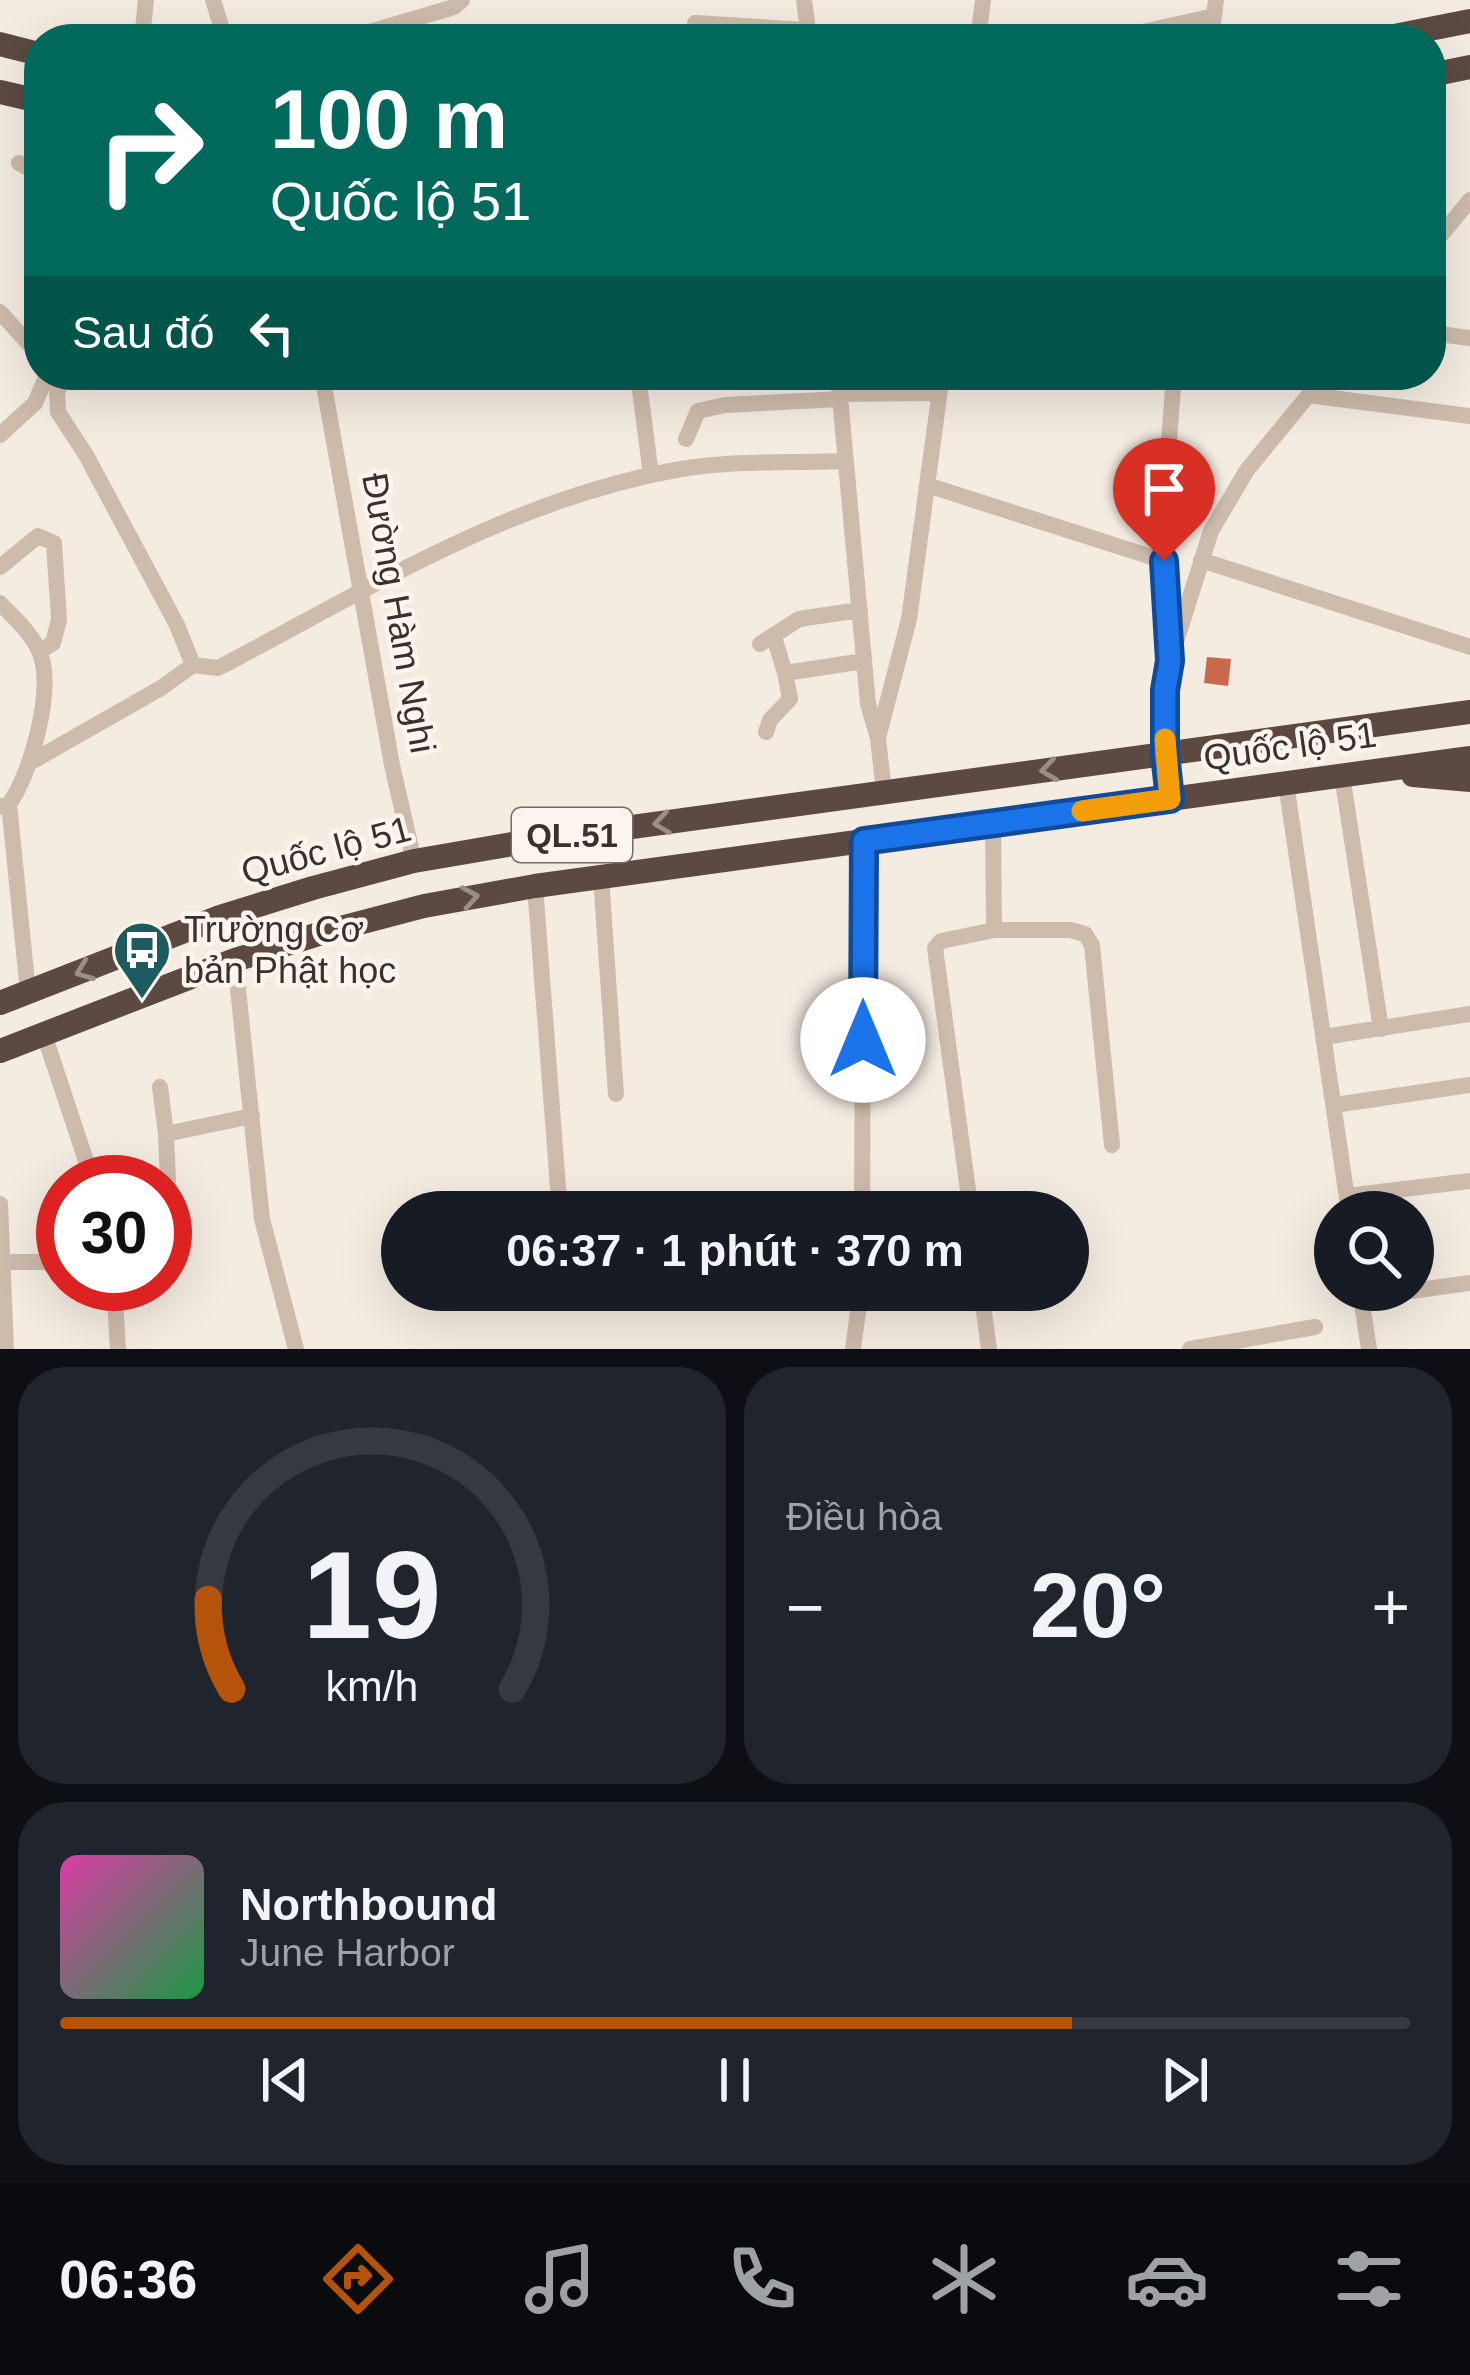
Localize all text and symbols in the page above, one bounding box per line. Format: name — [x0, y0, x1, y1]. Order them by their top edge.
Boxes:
icon: right — [72, 72, 228, 228]
text: 100 m — [270, 72, 508, 166]
text: Quốc lộ 51 — [270, 171, 531, 231]
icon: left — [239, 300, 305, 366]
text: Sau đó — [72, 307, 215, 358]
pin — [1113, 438, 1215, 561]
icon: arrive — [1131, 456, 1197, 522]
street label: Đường Hàm Nghi — [354, 470, 444, 756]
street label: Quốc lộ 51 — [1201, 714, 1379, 778]
one-way arrow — [1039, 756, 1058, 782]
street label: Quốc lộ 51 — [237, 808, 415, 892]
road number: QL.51 — [512, 808, 632, 862]
one-way arrow — [652, 809, 672, 835]
one-way arrow — [459, 886, 479, 911]
place label: Trường Cơ bản Phật học — [184, 909, 396, 991]
bus stop icon: Trường Cơ bản Phật học — [111, 919, 173, 1001]
one-way arrow — [74, 957, 95, 982]
position arrow — [800, 977, 926, 1103]
speed limit sign: 30 — [36, 1155, 192, 1311]
map controls — [1314, 1191, 1434, 1311]
button: search — [1314, 1191, 1434, 1311]
text: 06:37 · 1 phút · 370 m — [506, 1225, 964, 1276]
text: Điều hòa — [786, 1495, 942, 1538]
text: 19 — [303, 1525, 441, 1664]
text: 20° — [1030, 1556, 1166, 1656]
text: − — [786, 1570, 825, 1644]
text: + — [1371, 1570, 1410, 1644]
text: km/h — [326, 1661, 418, 1709]
text: Northbound — [240, 1879, 497, 1930]
text: June Harbor — [240, 1931, 455, 1974]
icon: previous — [252, 2047, 318, 2113]
icon: pause — [702, 2047, 768, 2113]
icon: next — [1152, 2047, 1218, 2113]
icon: directions — [316, 2237, 400, 2321]
icon: music — [518, 2237, 602, 2321]
icon: phone — [720, 2237, 804, 2321]
icon: climate — [922, 2237, 1006, 2321]
icon: car — [1125, 2237, 1209, 2321]
icon: filters — [1327, 2237, 1411, 2321]
text: 06:36 — [59, 2249, 197, 2309]

